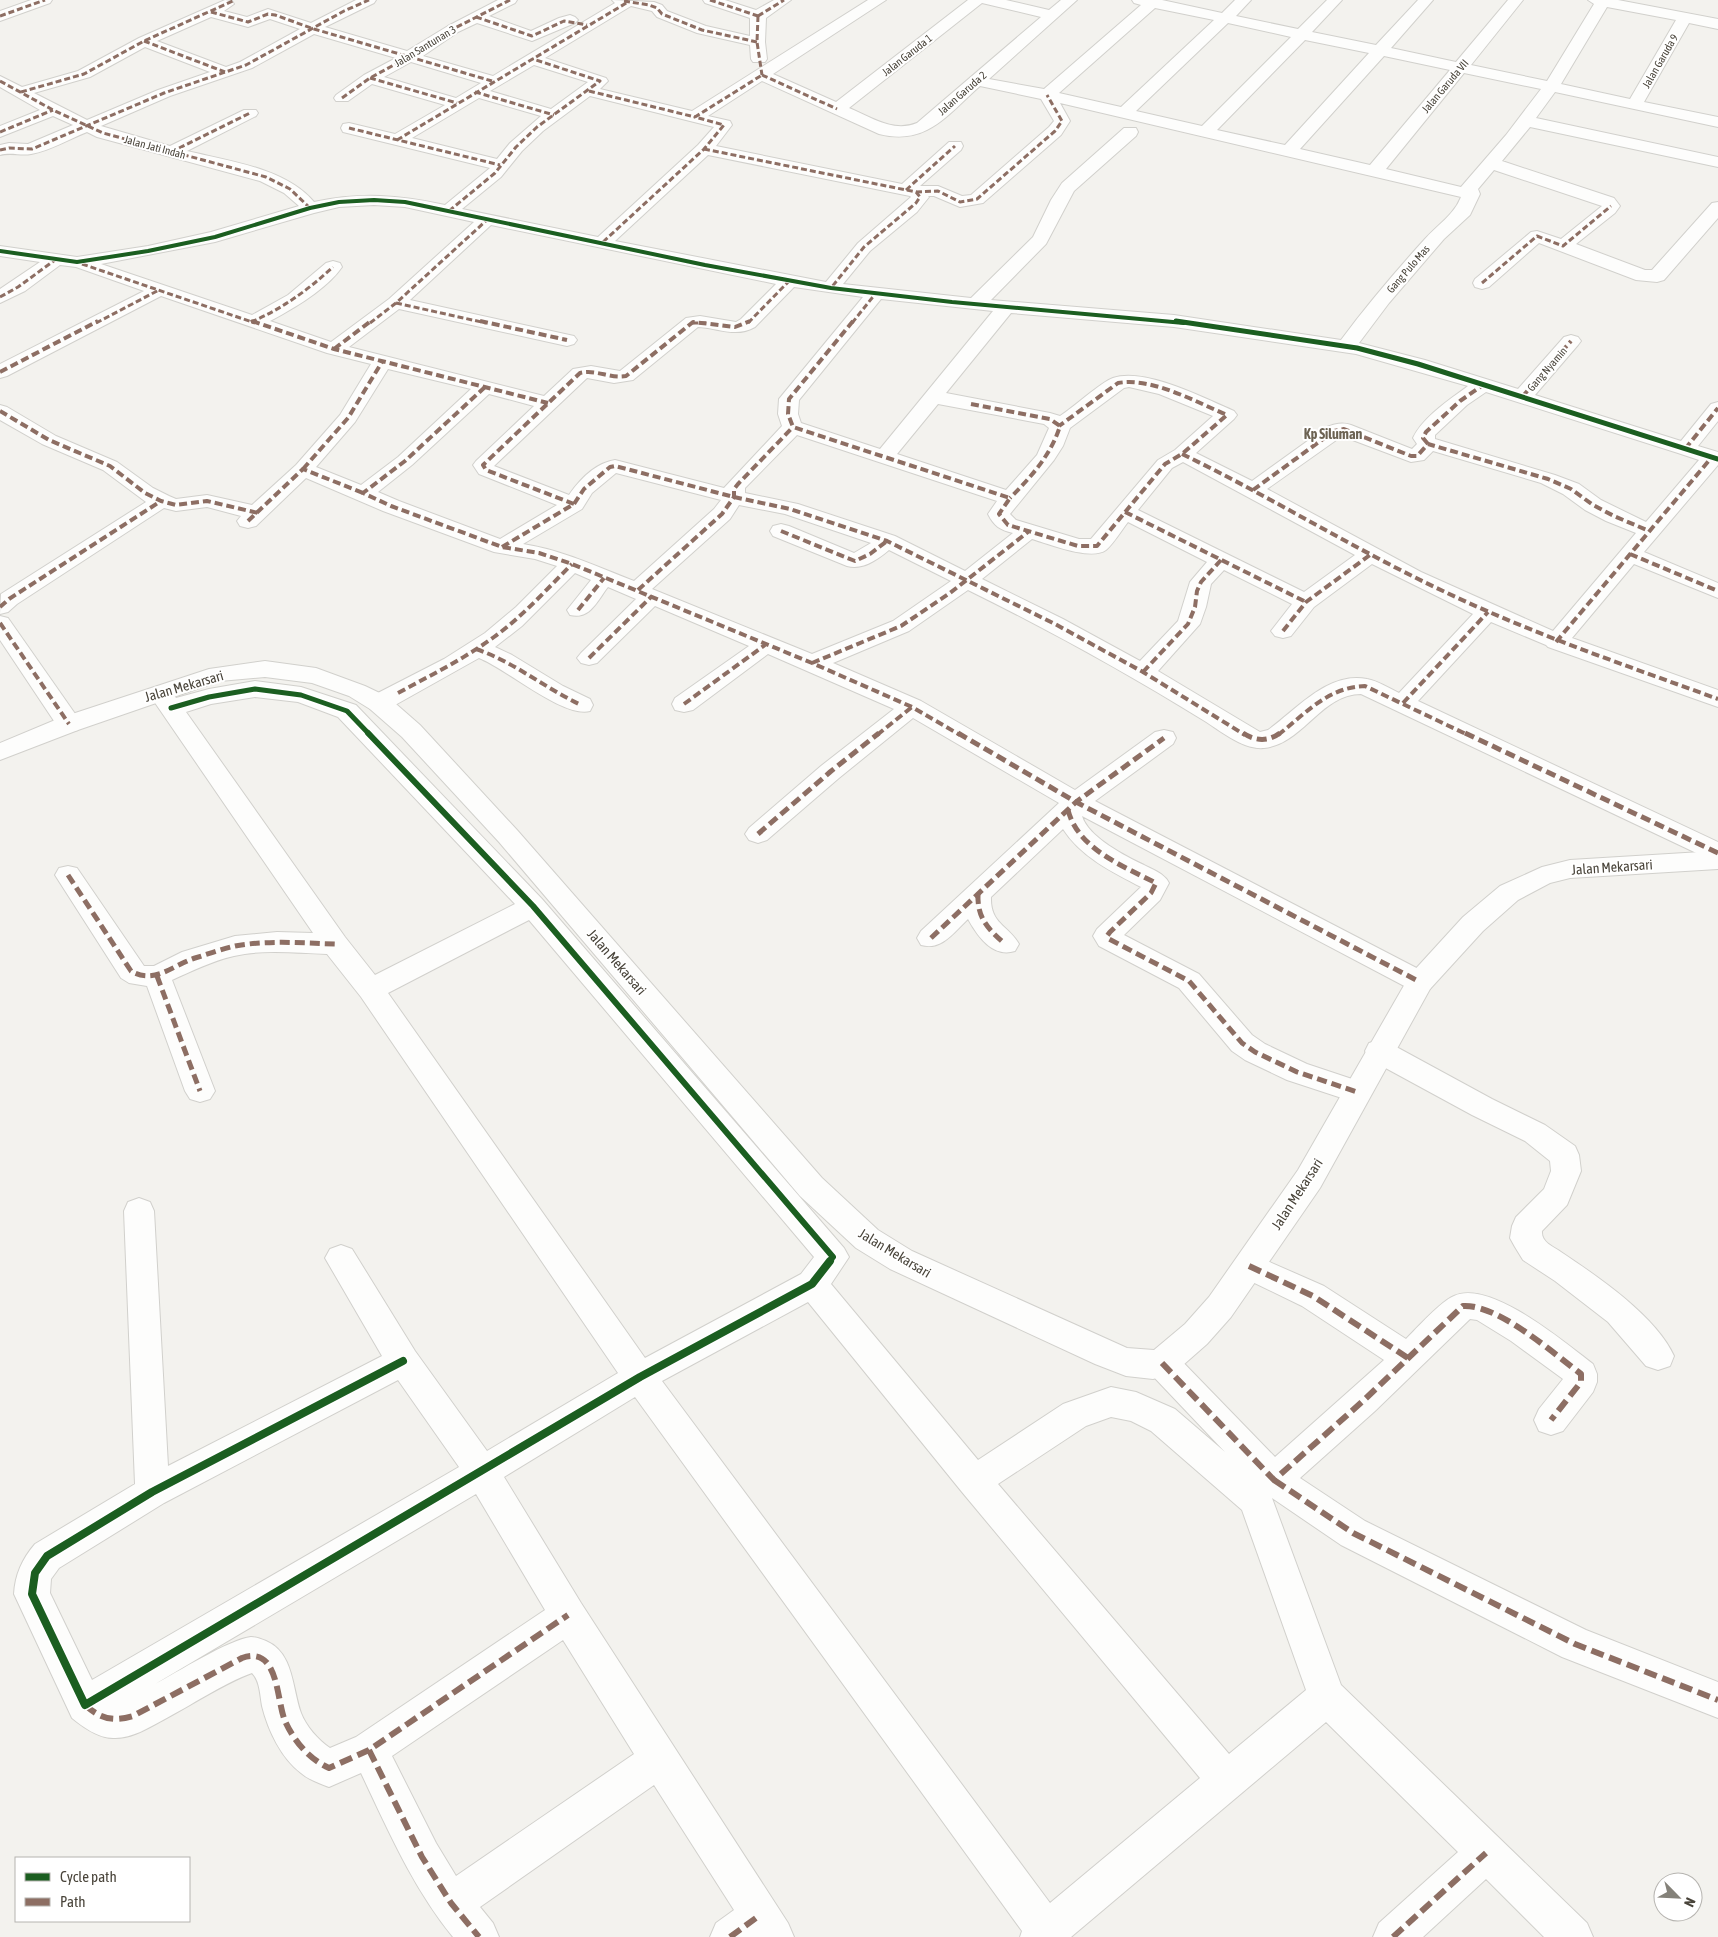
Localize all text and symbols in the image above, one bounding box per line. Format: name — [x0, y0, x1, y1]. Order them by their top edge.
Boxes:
street label: Jalan Santunan 3 — [392, 23, 458, 69]
street label: Jalan Garuda 1 — [880, 32, 934, 78]
street label: Jalan Garuda 9 — [1640, 32, 1680, 90]
street label: Jalan Garuda VII — [1419, 57, 1471, 115]
street label: Jalan Garuda 2 — [935, 69, 989, 117]
street label: Jalan Jati Indah — [123, 133, 187, 161]
street label: Gang Pulo Mas — [1384, 243, 1432, 295]
street label: Gang Nyamin — [1525, 345, 1569, 393]
district label: Kp Siluman — [1304, 426, 1362, 442]
street label: Jalan Mekarsari — [143, 667, 225, 705]
street label: Jalan Mekarsari — [1571, 856, 1653, 878]
street label: Jalan Mekarsari — [584, 926, 650, 998]
street label: Jalan Mekarsari — [1268, 1156, 1326, 1232]
street label: Jalan Mekarsari — [856, 1225, 934, 1281]
legend — [15, 1857, 190, 1922]
text: Cycle path — [60, 1868, 117, 1885]
north arrow — [1653, 1872, 1703, 1922]
text: Path — [60, 1893, 86, 1910]
text: N — [1681, 1895, 1699, 1909]

